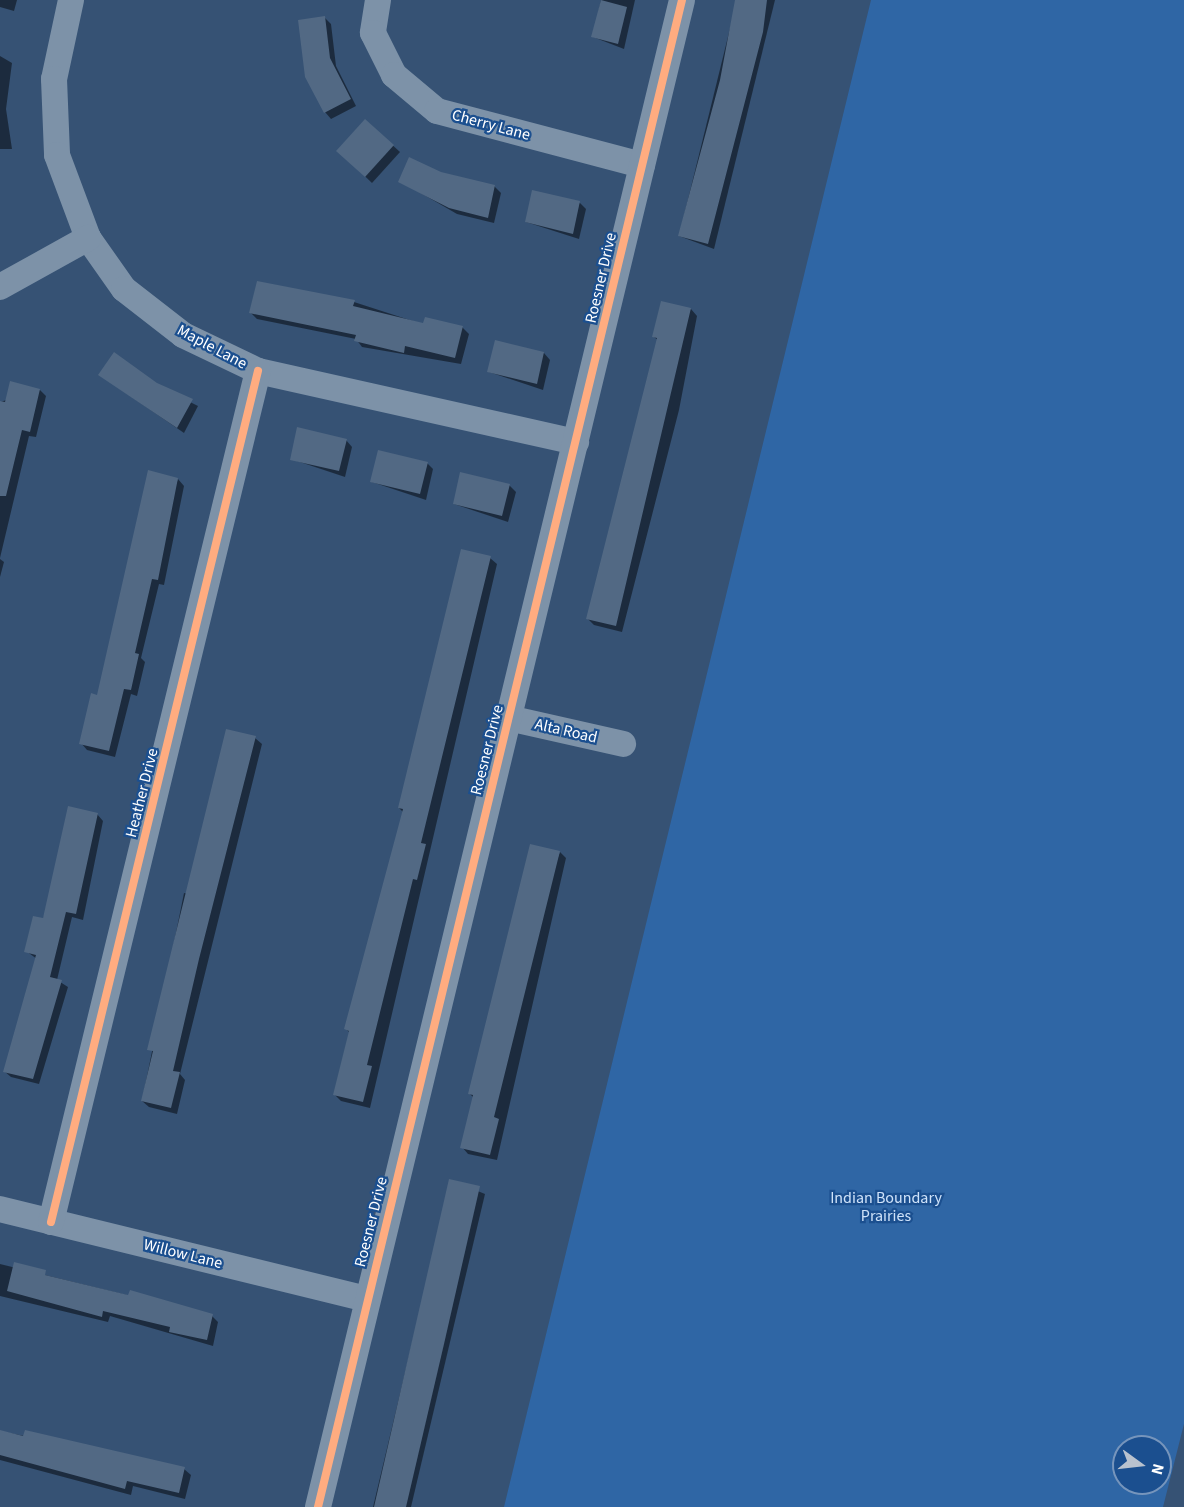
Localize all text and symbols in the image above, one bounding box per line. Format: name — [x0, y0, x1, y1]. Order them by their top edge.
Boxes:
street label: Cherry Lane — [450, 105, 532, 145]
street label: Roesner Drive — [581, 231, 621, 325]
street label: Maple Lane — [174, 321, 250, 373]
street label: Roesner Drive — [467, 703, 507, 797]
street label: Alta Road — [533, 715, 599, 747]
street label: Heather Drive — [122, 746, 162, 840]
street label: Roesner Drive — [351, 1175, 391, 1269]
park label: Indian Boundary Prairies — [830, 1188, 942, 1226]
street label: Willow Lane — [142, 1235, 224, 1273]
north arrow — [1112, 1435, 1172, 1495]
text: N — [1145, 1461, 1169, 1477]

